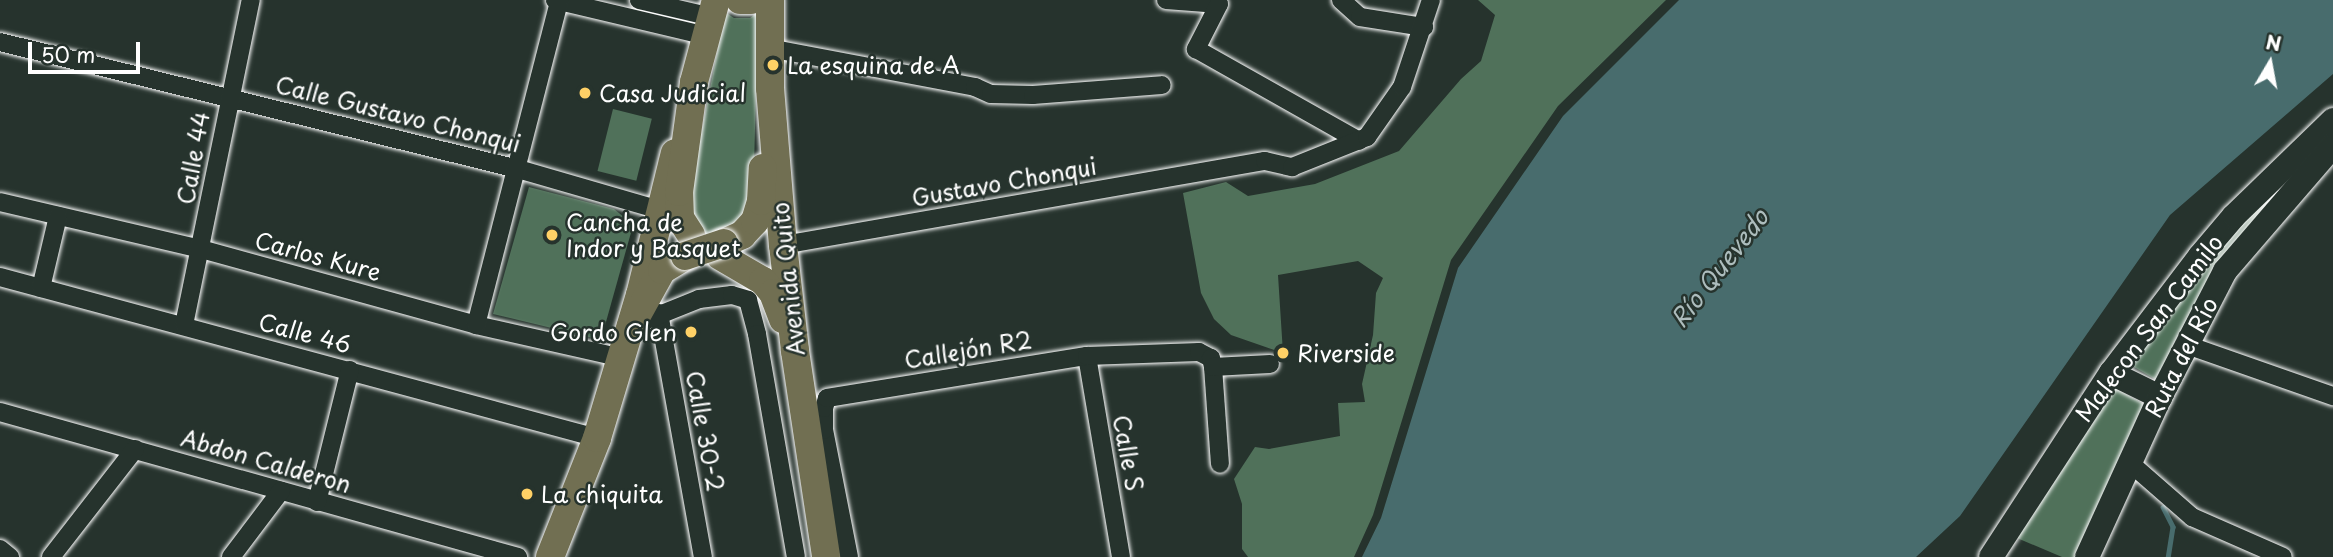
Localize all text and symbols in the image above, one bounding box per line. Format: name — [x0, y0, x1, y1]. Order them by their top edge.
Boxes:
text: N — [2264, 27, 2283, 57]
scale bar — [32, 28, 144, 72]
north arrow — [2235, 28, 2305, 98]
text: 50 m — [41, 38, 95, 70]
place label: La esquina de A — [787, 51, 964, 79]
marker: La esquina de A — [765, 57, 781, 73]
street label: Calle Gustavo Chonqui — [273, 70, 523, 158]
place label: Casa Judicial — [599, 79, 748, 107]
marker: Casa Judicial — [577, 85, 593, 101]
street label: Calle 44 — [171, 109, 215, 207]
street label: Gustavo Chonqui — [910, 152, 1098, 212]
street label: Avenida Quito — [766, 200, 810, 358]
water label: Río Quevedo — [1664, 203, 1774, 333]
place label: Cancha de Indor y Basquet — [566, 208, 742, 262]
street label: Carlos Kure — [252, 226, 384, 286]
marker: Cancha de Indor y Basquet — [544, 227, 560, 243]
street label: Malecon San Camilo — [2070, 229, 2228, 427]
street label: Ruta del Río — [2138, 291, 2224, 423]
street label: Calle 46 — [256, 307, 354, 359]
place label: Gordo Glen — [550, 318, 677, 346]
marker: Gordo Glen — [683, 324, 699, 340]
street label: Callejón R2 — [902, 326, 1034, 374]
place label: Riverside — [1297, 339, 1395, 367]
marker: Riverside — [1275, 345, 1291, 361]
street label: Calle 30-2 — [681, 368, 729, 494]
street label: Calle S — [1108, 412, 1148, 494]
street label: Abdon Calderon — [178, 424, 354, 498]
place label: La chiquita — [541, 480, 663, 508]
marker: La chiquita — [519, 486, 535, 502]

